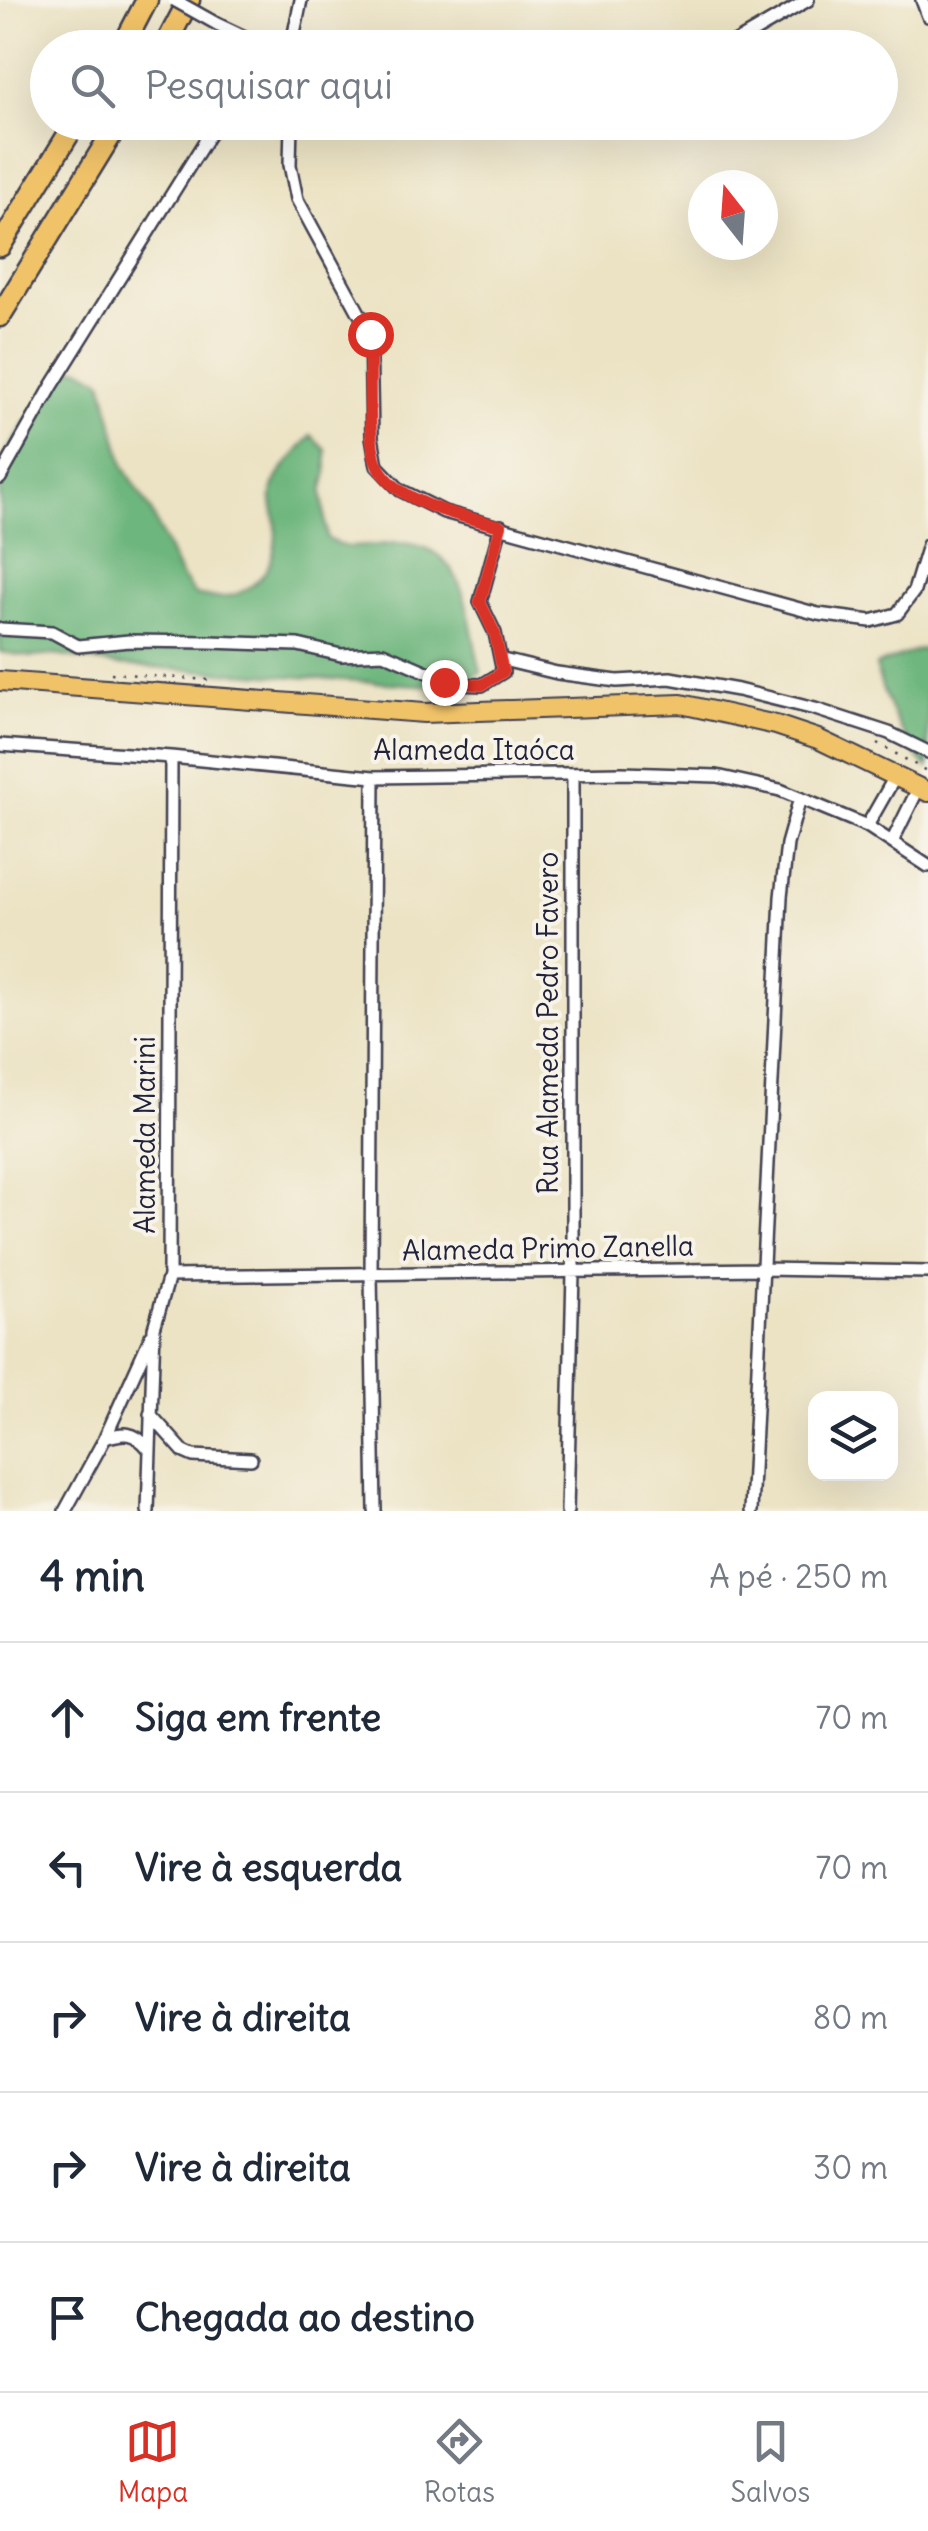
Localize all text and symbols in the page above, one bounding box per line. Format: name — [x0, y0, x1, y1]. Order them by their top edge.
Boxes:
search box — [30, 30, 898, 140]
icon: search — [65, 58, 120, 113]
text: Pesquisar aqui — [145, 62, 393, 109]
north arrow — [688, 170, 778, 260]
route start — [348, 312, 394, 358]
route end — [422, 660, 468, 706]
street label: Alameda Itaóca — [373, 732, 575, 768]
street label: Rua Alameda Pedro Favero — [530, 852, 566, 1194]
street label: Alameda Marini — [127, 1036, 163, 1234]
street label: Alameda Primo Zanella — [402, 1227, 694, 1269]
map controls — [808, 1391, 898, 1481]
button: layers — [808, 1391, 898, 1481]
text: 4 min — [40, 1550, 145, 1602]
text: A pé · 250 m — [709, 1556, 888, 1597]
icon: ahead — [40, 1690, 95, 1745]
text: Siga em frente — [135, 1694, 381, 1741]
text: 70 m — [816, 1697, 888, 1738]
icon: left — [40, 1840, 95, 1895]
text: Vire à esquerda — [135, 1844, 402, 1891]
text: 70 m — [816, 1847, 888, 1888]
icon: right — [40, 1990, 95, 2045]
text: Vire à direita — [135, 1994, 351, 2041]
text: 80 m — [813, 1997, 888, 2038]
icon: right — [40, 2140, 95, 2195]
text: Vire à direita — [135, 2144, 351, 2191]
text: 30 m — [813, 2147, 888, 2188]
icon: arrive — [40, 2290, 95, 2345]
text: Chegada ao destino — [135, 2294, 475, 2341]
tab: Mapa — [118, 2414, 188, 2510]
tab: Rotas — [424, 2414, 495, 2510]
tab: Salvos — [730, 2414, 810, 2510]

